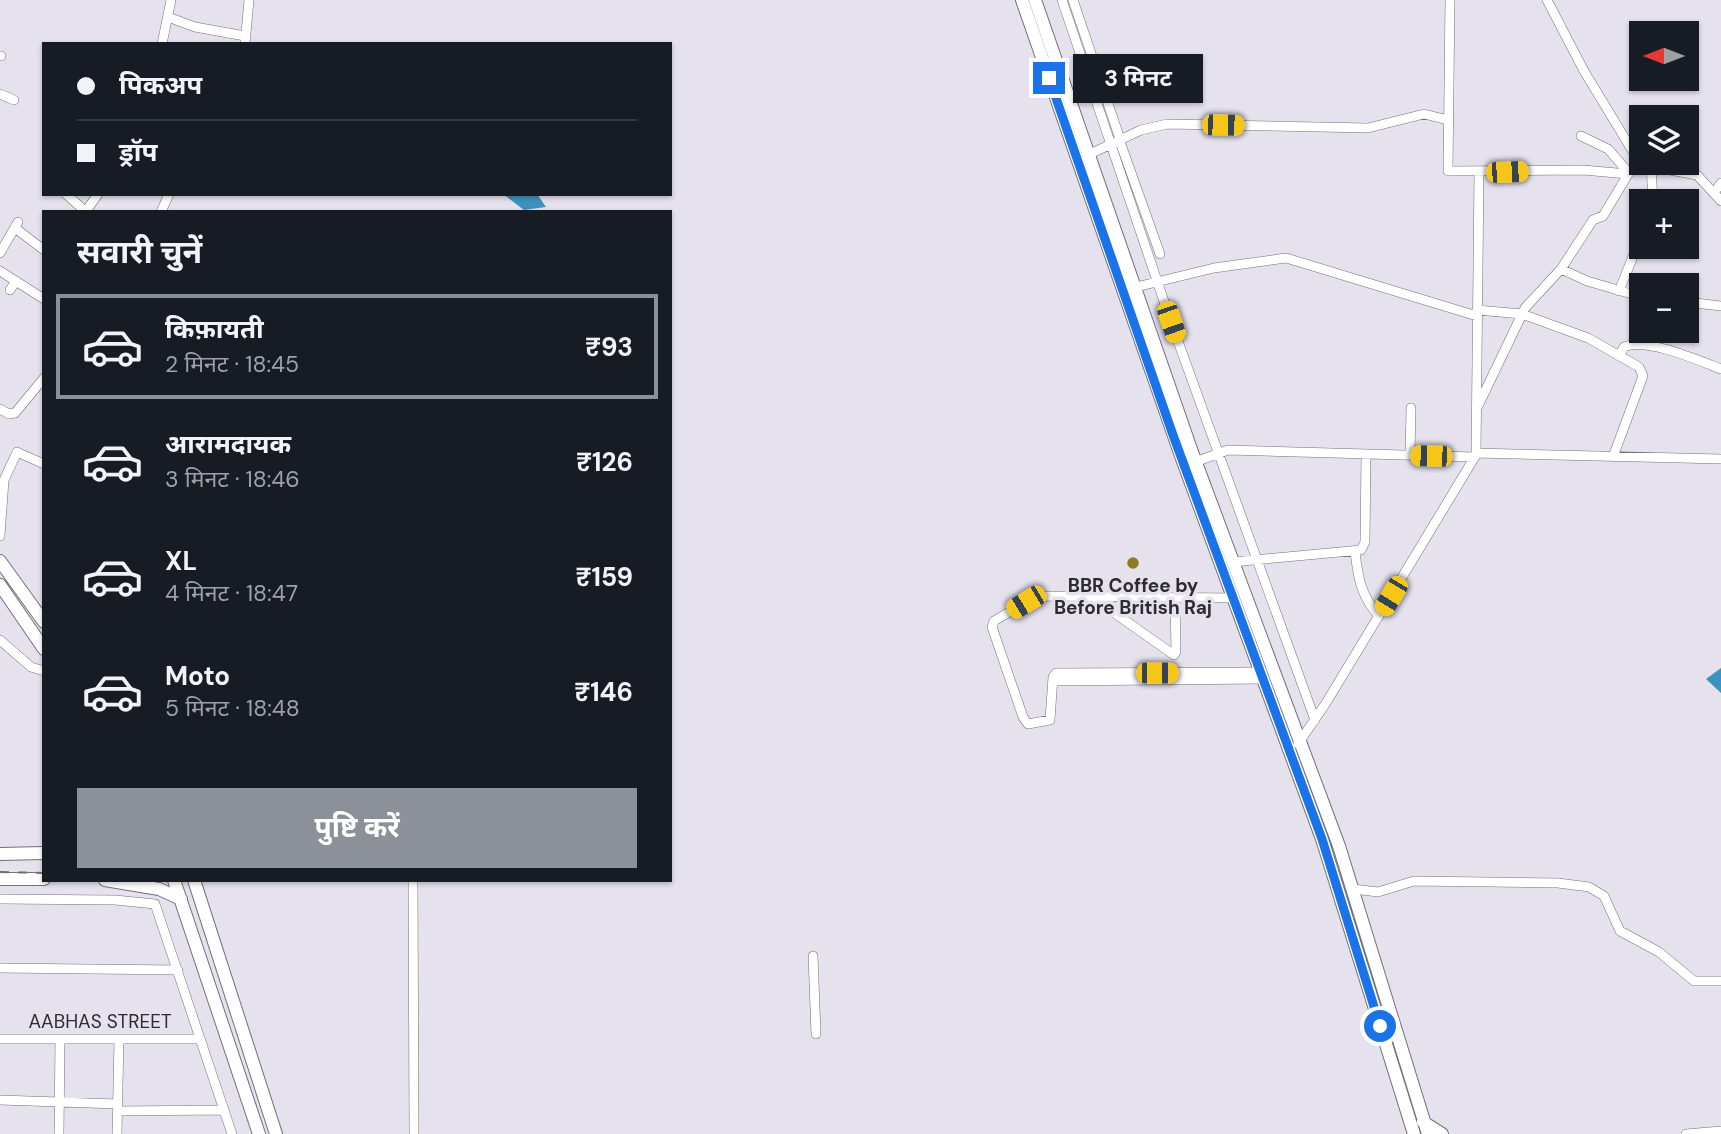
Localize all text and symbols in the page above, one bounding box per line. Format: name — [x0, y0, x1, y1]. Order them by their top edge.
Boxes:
north arrow — [1629, 21, 1699, 91]
map controls — [1629, 21, 1699, 343]
callout: 3 मिनट — [1074, 54, 1203, 102]
route end — [1033, 62, 1065, 94]
text: 3 मिनट — [1104, 63, 1172, 93]
text: पिकअप — [119, 68, 202, 102]
button: layers — [1629, 105, 1699, 175]
car — [1202, 114, 1245, 136]
text: ड्रॉप — [119, 135, 157, 169]
car — [1486, 161, 1529, 183]
button: + — [1629, 189, 1699, 259]
text: सवारी चुनें — [77, 231, 202, 273]
button: − — [1629, 273, 1699, 343]
car — [1155, 299, 1188, 345]
text: किफ़ायती — [165, 312, 264, 346]
icon: car — [81, 315, 144, 378]
text: ₹93 — [585, 330, 633, 364]
text: 2 मिनट · 18:45 — [165, 349, 299, 379]
text: आरामदायक — [165, 427, 291, 461]
icon: car — [81, 430, 144, 493]
text: ₹126 — [576, 445, 633, 479]
car — [1410, 445, 1453, 467]
text: 3 मिनट · 18:46 — [165, 464, 300, 494]
text: XL — [165, 544, 197, 578]
icon: car — [81, 545, 144, 608]
marker: BBR Coffee by Before British Raj — [1125, 555, 1141, 571]
text: ₹159 — [575, 560, 633, 594]
place label: BBR Coffee by Before British Raj — [1054, 573, 1212, 620]
car — [1372, 573, 1411, 619]
text: 4 मिनट · 18:47 — [165, 578, 298, 608]
car — [1003, 582, 1050, 622]
text: Moto — [165, 659, 230, 693]
icon: car — [81, 660, 144, 723]
car — [1137, 663, 1179, 684]
text: ₹146 — [574, 675, 633, 709]
text: 5 मिनट · 18:48 — [165, 693, 300, 723]
button: पुष्टि करें — [77, 788, 637, 868]
street label: AABHAS STREET — [28, 1009, 172, 1034]
route start — [1364, 1010, 1396, 1042]

